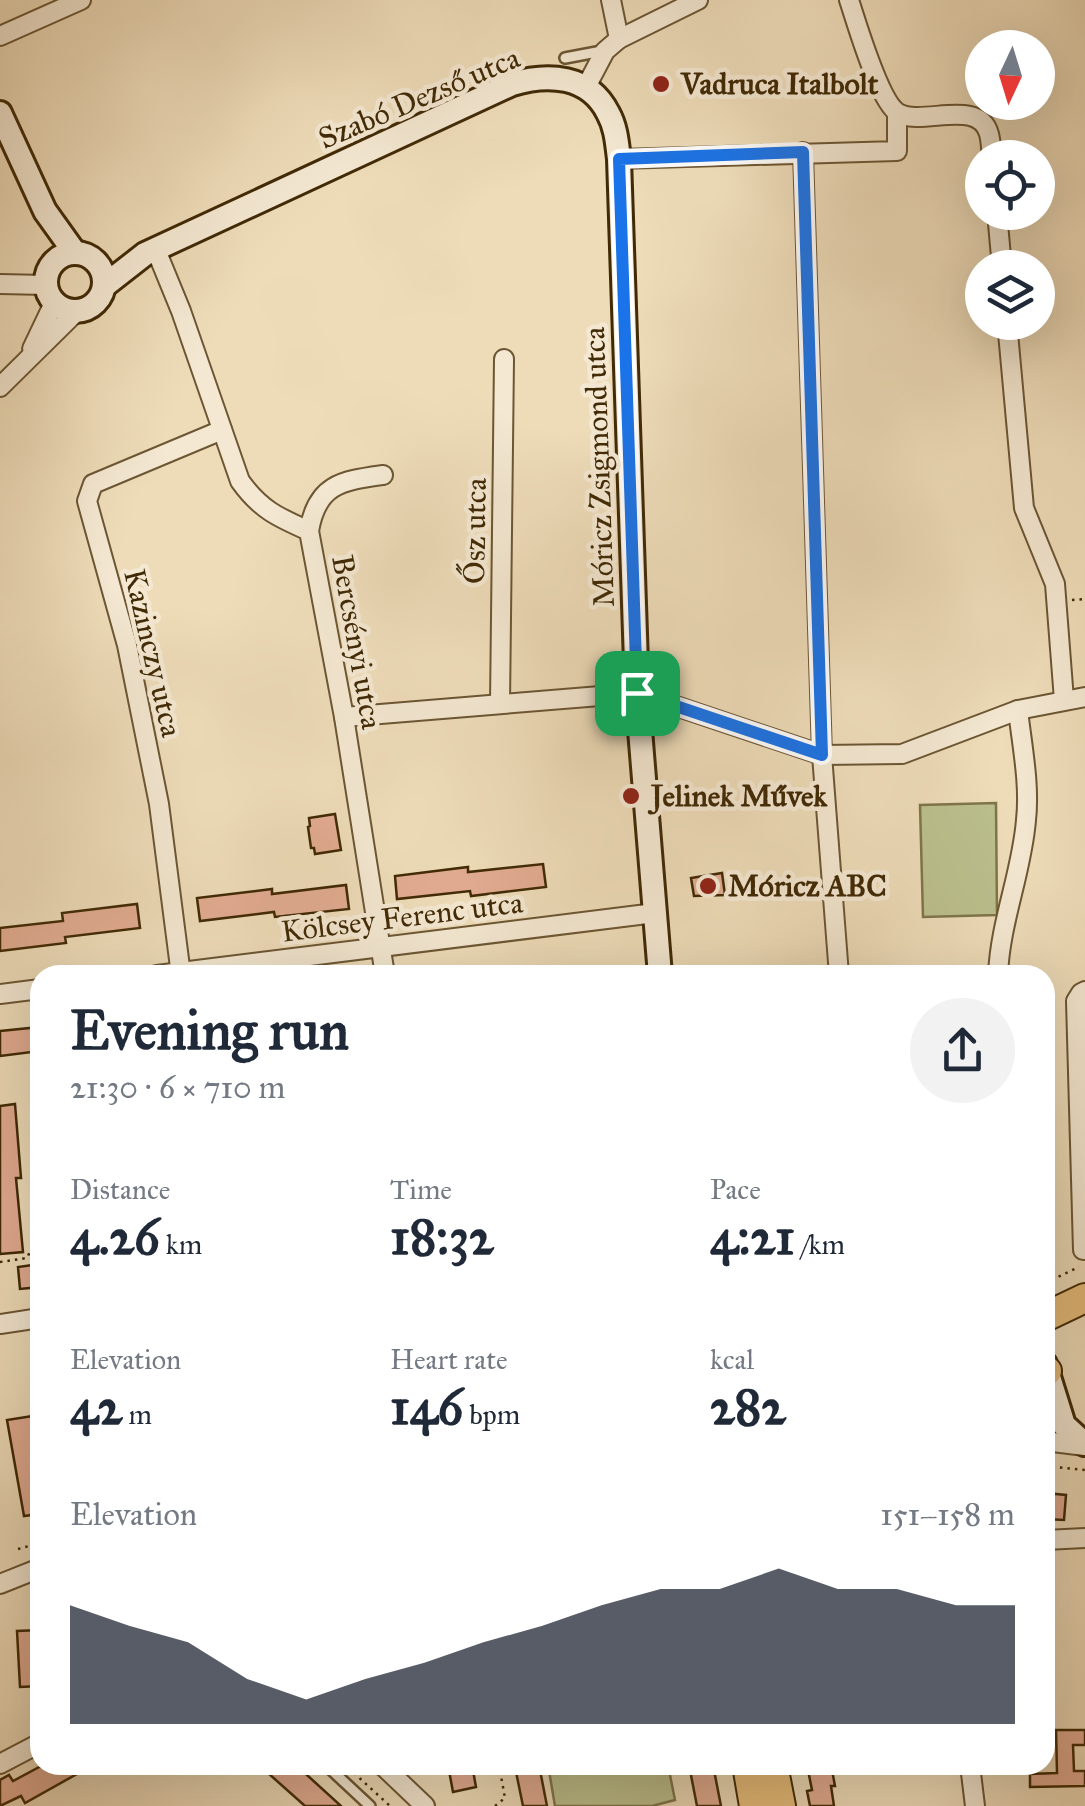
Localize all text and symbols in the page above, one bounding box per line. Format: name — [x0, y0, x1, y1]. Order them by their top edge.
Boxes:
north arrow — [965, 30, 1055, 120]
map controls — [965, 30, 1055, 340]
street label: Szabó Dezső utca — [313, 39, 525, 157]
place label: Vadruca Italbolt — [680, 66, 879, 102]
marker: Vadruca Italbolt — [650, 73, 672, 95]
button: locate — [965, 140, 1055, 230]
button: layers — [965, 250, 1055, 340]
street label: Móricz Zsigmond utca — [576, 326, 622, 608]
street label: Ősz utca — [455, 477, 494, 584]
street label: Bercsényi utca — [324, 552, 390, 732]
street label: Kazinczy utca — [116, 566, 190, 741]
pin — [595, 651, 680, 736]
icon: arrive — [610, 666, 665, 721]
place label: Jelinek Művek — [647, 778, 828, 815]
marker: Jelinek Művek — [620, 785, 642, 807]
place label: Móricz ABC — [728, 868, 887, 904]
marker: Móricz ABC — [697, 875, 719, 897]
street label: Kölcsey Ferenc utca — [279, 884, 525, 950]
text: Evening run — [70, 997, 349, 1064]
button: share — [910, 998, 1015, 1103]
text: 21:30 · 6 × 710 m — [70, 1068, 285, 1107]
text: Distance — [70, 1172, 170, 1207]
text: Time — [390, 1172, 452, 1207]
text: Pace — [710, 1172, 761, 1207]
text: 4.26 — [70, 1207, 160, 1268]
text: 18:32 — [390, 1207, 494, 1268]
text: 4:21 — [710, 1207, 795, 1268]
text: km — [160, 1227, 202, 1262]
text: /km — [795, 1227, 845, 1262]
text: Elevation — [70, 1342, 181, 1377]
text: Heart rate — [390, 1342, 508, 1377]
text: kcal — [710, 1342, 754, 1377]
text: 42 — [70, 1377, 123, 1438]
text: 146 — [390, 1377, 463, 1438]
text: 282 — [710, 1377, 786, 1438]
text: m — [123, 1397, 152, 1432]
text: bpm — [463, 1397, 520, 1432]
text: Elevation — [70, 1495, 197, 1534]
text: 151–158 m — [880, 1495, 1015, 1534]

